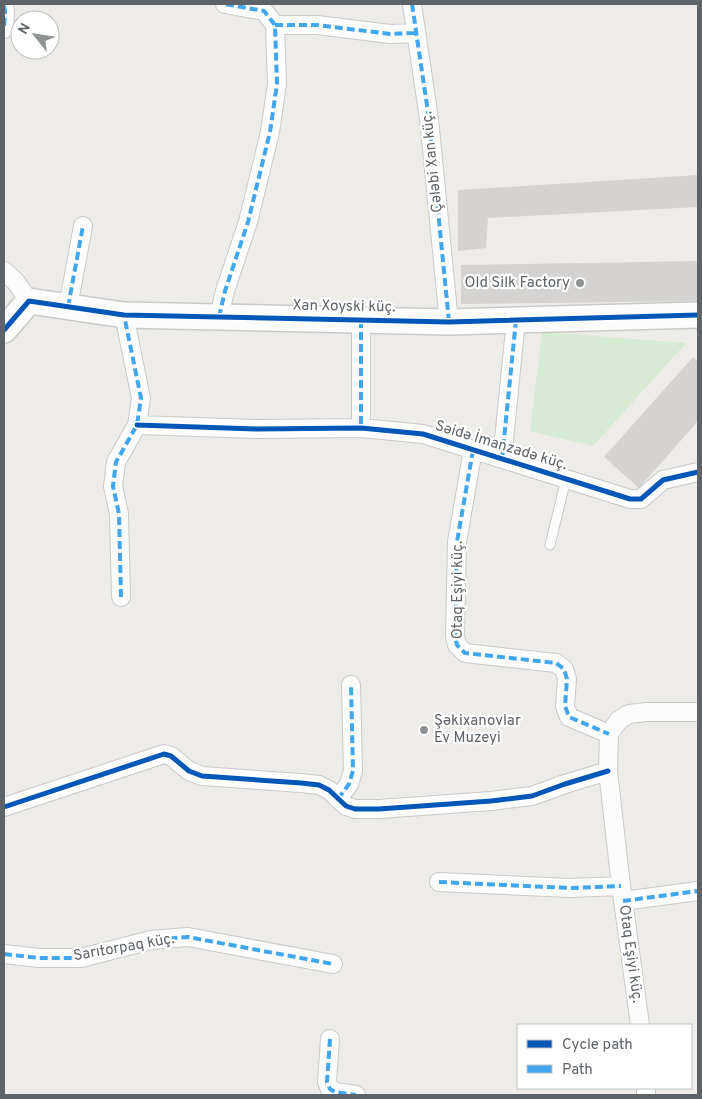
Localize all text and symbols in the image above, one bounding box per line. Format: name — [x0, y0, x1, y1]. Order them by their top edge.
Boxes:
north arrow — [10, 10, 60, 60]
text: N — [15, 21, 35, 38]
street label: Çələbi Xan küç. — [418, 110, 448, 214]
place label: Old Silk Factory — [465, 274, 570, 293]
marker: Old Silk Factory — [574, 277, 586, 289]
street label: Xan Xoyski küç. — [292, 297, 396, 317]
street label: Səidə İmanzadə küç. — [432, 416, 570, 475]
street label: Otaq Eşiyi küç. — [449, 541, 468, 639]
place label: Şəkixanovlar Ev Muzeyi — [434, 712, 521, 748]
marker: Şəkixanovlar Ev Muzeyi — [418, 724, 430, 736]
street label: Otaq Eşiyi küç. — [614, 904, 646, 1004]
street label: Sarıtorpaq küç. — [72, 930, 176, 966]
legend — [517, 1024, 692, 1089]
text: Cycle path — [562, 1036, 633, 1055]
text: Path — [562, 1061, 593, 1080]

